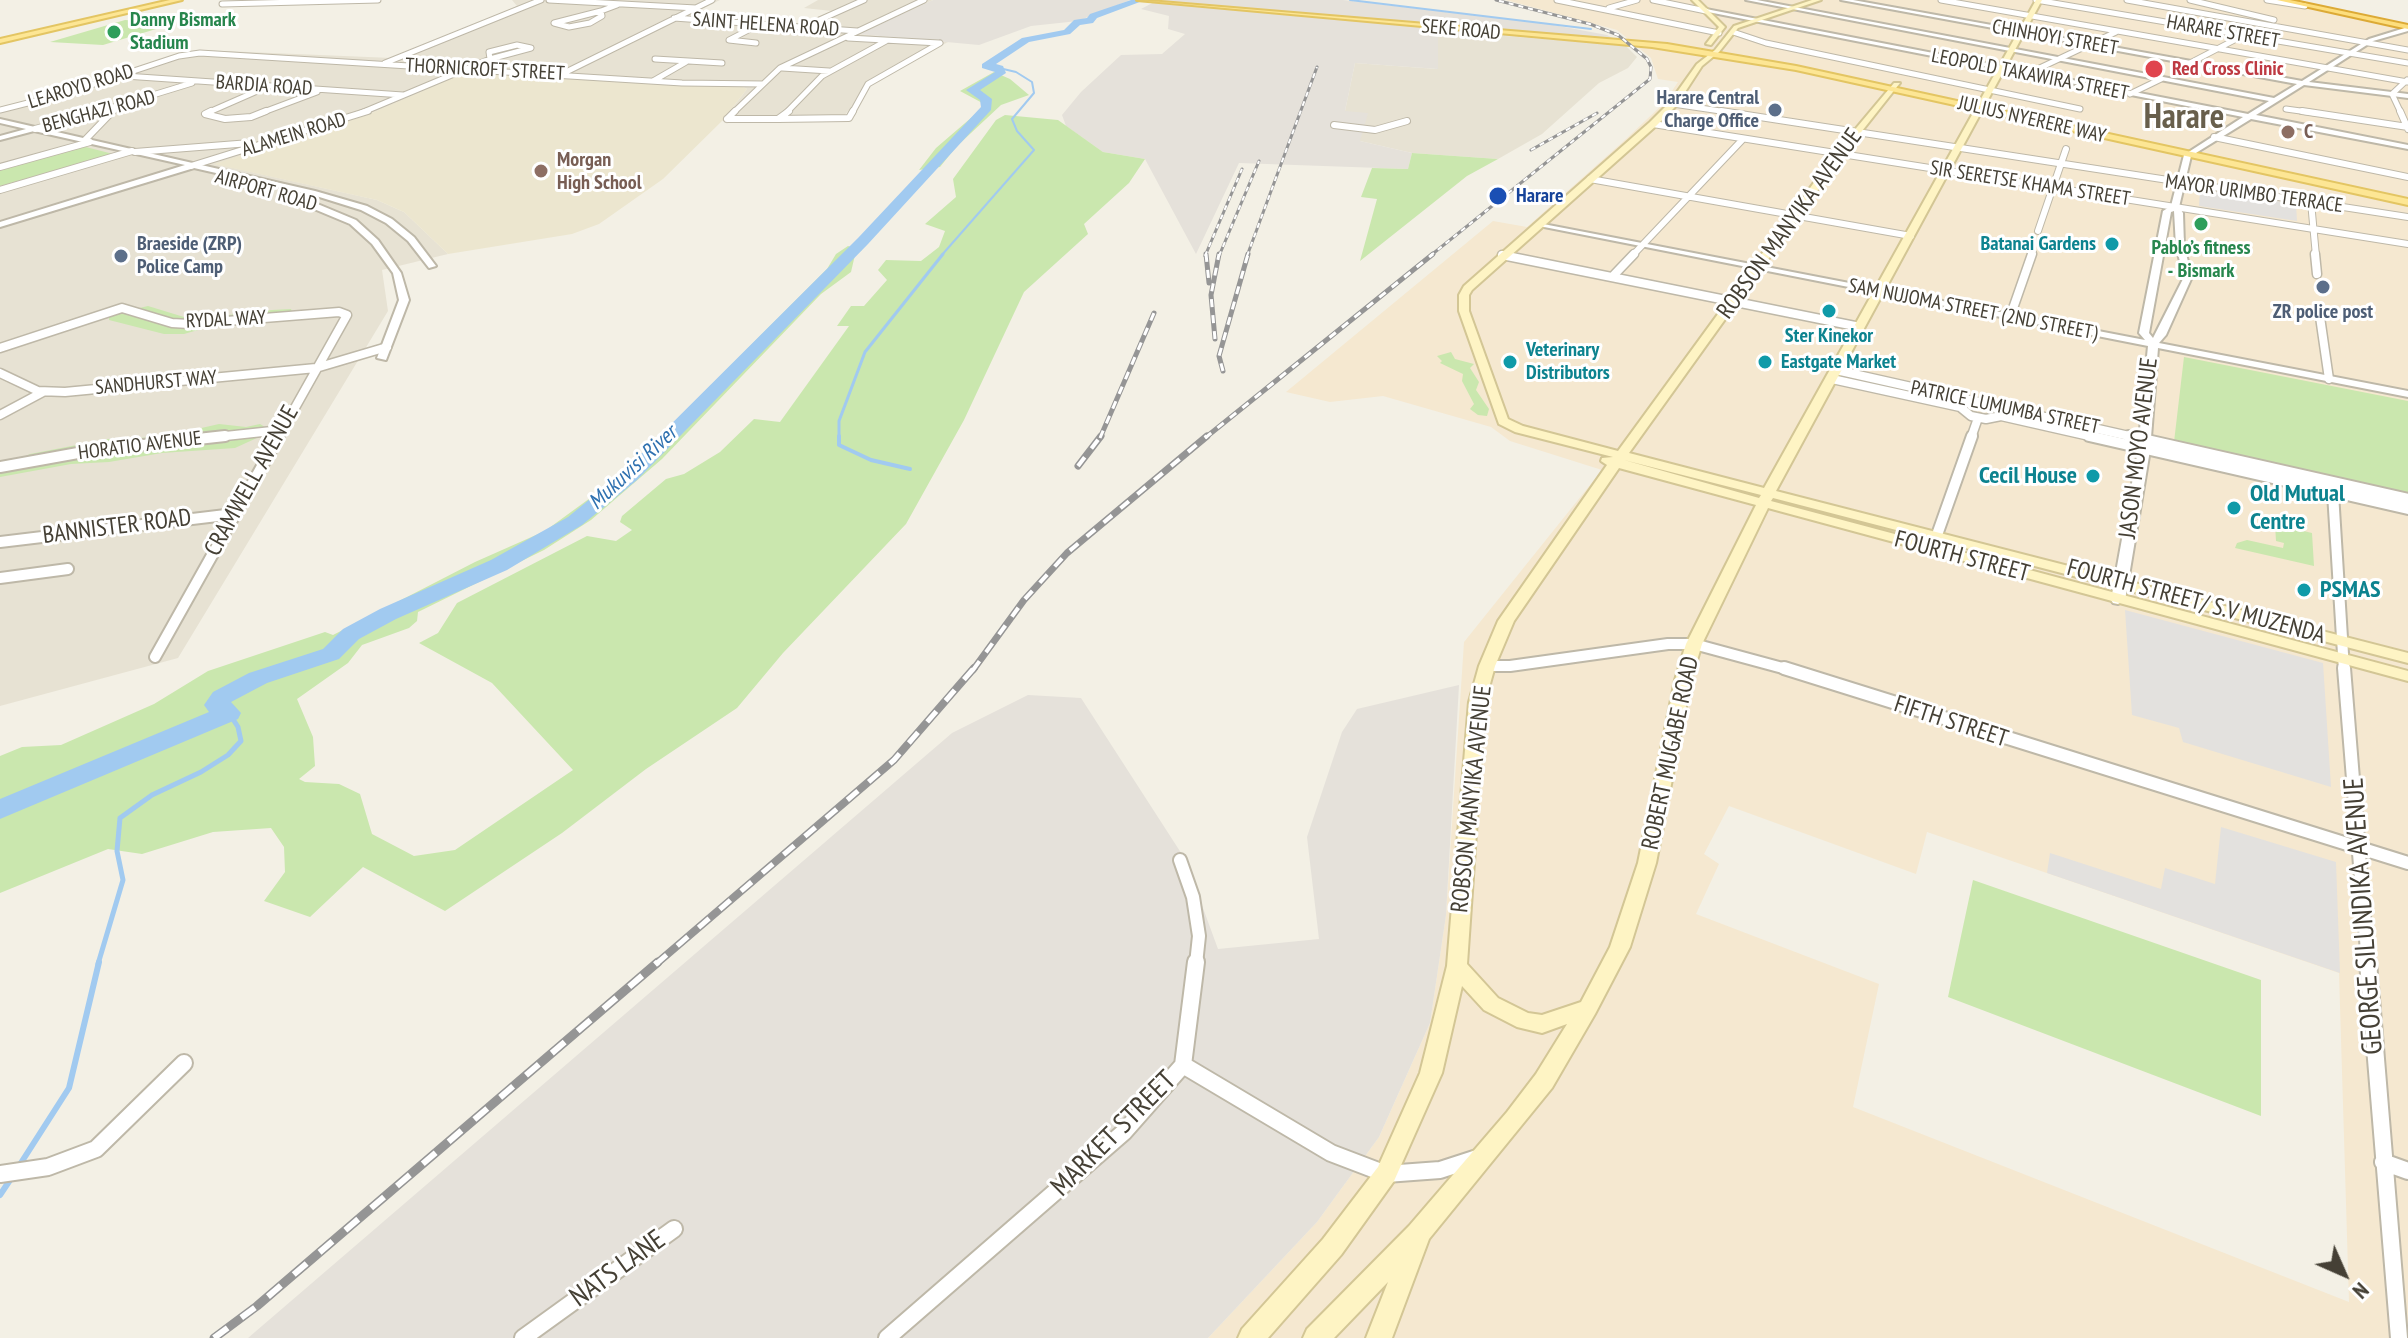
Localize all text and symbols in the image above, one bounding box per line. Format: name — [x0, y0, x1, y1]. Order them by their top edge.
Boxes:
place label: Danny Bismark Stadium — [130, 8, 236, 55]
street label: SAINT HELENA ROAD — [692, 8, 840, 42]
street label: HARARE STREET — [2165, 10, 2281, 54]
street label: SEKE ROAD — [1420, 15, 1502, 45]
street label: CHINHOYI STREET — [1990, 15, 2120, 61]
marker: Danny Bismark Stadium — [105, 23, 123, 41]
street label: LEOPOLD TAKAWIRA STREET — [1929, 44, 2131, 106]
street label: THORNICROFT STREET — [405, 54, 565, 86]
place label: Red Cross Clinic — [2172, 57, 2284, 81]
marker: Red Cross Clinic — [2143, 58, 2165, 80]
street label: LEAROYD ROAD — [25, 60, 137, 114]
street label: BARDIA ROAD — [215, 71, 313, 101]
street label: BENGHAZI ROAD — [40, 85, 158, 139]
place label: Harare Central Charge Office — [1657, 86, 1759, 133]
street label: JULIUS NYERERE WAY — [1956, 91, 2108, 149]
district label: Harare — [2144, 98, 2224, 138]
marker: Harare Central Charge Office — [1766, 101, 1784, 119]
street label: ALAMEIN ROAD — [239, 108, 349, 162]
place label: C — [2304, 120, 2313, 144]
street label: ROBSON MANYIKA AVENUE — [1711, 123, 1869, 325]
marker: C — [2279, 123, 2297, 141]
place label: Morgan High School — [557, 148, 642, 195]
street label: SIR SERETSE KHAMA STREET — [1928, 156, 2132, 212]
marker: Morgan High School — [532, 162, 550, 180]
street label: AIRPORT ROAD — [212, 165, 320, 217]
street label: MAYOR URIMBO TERRACE — [2164, 170, 2344, 218]
place label: Harare — [1516, 184, 1563, 208]
marker: Harare — [1487, 185, 1509, 207]
marker: Pablo’s fitness - Bismark — [2192, 215, 2210, 233]
place label: Braeside (ZRP) Police Camp — [137, 232, 242, 279]
place label: Batanai Gardens — [1980, 232, 2096, 256]
marker: Batanai Gardens — [2103, 235, 2121, 253]
place label: Pablo’s fitness - Bismark — [2152, 236, 2250, 283]
marker: Braeside (ZRP) Police Camp — [112, 247, 130, 265]
street label: SAM NUJOMA STREET (2ND STREET) — [1846, 274, 2100, 346]
marker: ZR police post — [2314, 278, 2332, 296]
place label: ZR police post — [2273, 300, 2373, 324]
marker: Ster Kinekor — [1820, 302, 1838, 320]
street label: RYDAL WAY — [185, 306, 267, 334]
place label: Ster Kinekor — [1785, 324, 1873, 348]
place label: Veterinary Distributors — [1526, 338, 1610, 385]
place label: Eastgate Market — [1781, 350, 1896, 374]
marker: Veterinary Distributors — [1501, 353, 1519, 371]
marker: Eastgate Market — [1756, 353, 1774, 371]
street label: JASON MOYO AVENUE — [2114, 356, 2164, 540]
street label: SANDHURST WAY — [94, 366, 218, 400]
street label: PATRICE LUMUMBA STREET — [1908, 376, 2102, 440]
street label: CRAMWELL AVENUE — [199, 401, 305, 561]
water label: Mukuvisi River — [583, 421, 683, 515]
street label: HORATIO AVENUE — [77, 427, 203, 465]
place label: Cecil House — [1979, 462, 2077, 490]
marker: Cecil House — [2084, 467, 2102, 485]
place label: Old Mutual Centre — [2250, 480, 2345, 536]
marker: Old Mutual Centre — [2225, 499, 2243, 517]
street label: BANNISTER ROAD — [41, 504, 193, 550]
street label: FOURTH STREET — [1891, 525, 2033, 589]
street label: FOURTH STREET/ S.V MUZENDA — [2064, 554, 2328, 650]
place label: PSMAS — [2320, 576, 2380, 604]
marker: PSMAS — [2295, 581, 2313, 599]
street label: ROBERT MUGABE ROAD — [1636, 654, 1706, 852]
street label: ROBSON MANYIKA AVENUE — [1446, 684, 1498, 914]
street label: FIFTH STREET — [1890, 690, 2012, 754]
street label: GEORGE SILUNDIKA AVENUE — [2338, 776, 2390, 1056]
street label: MARKET STREET — [1044, 1064, 1184, 1204]
street label: NATS LANE — [564, 1223, 672, 1315]
north arrow — [2304, 1234, 2384, 1314]
text: N — [2347, 1277, 2375, 1305]

